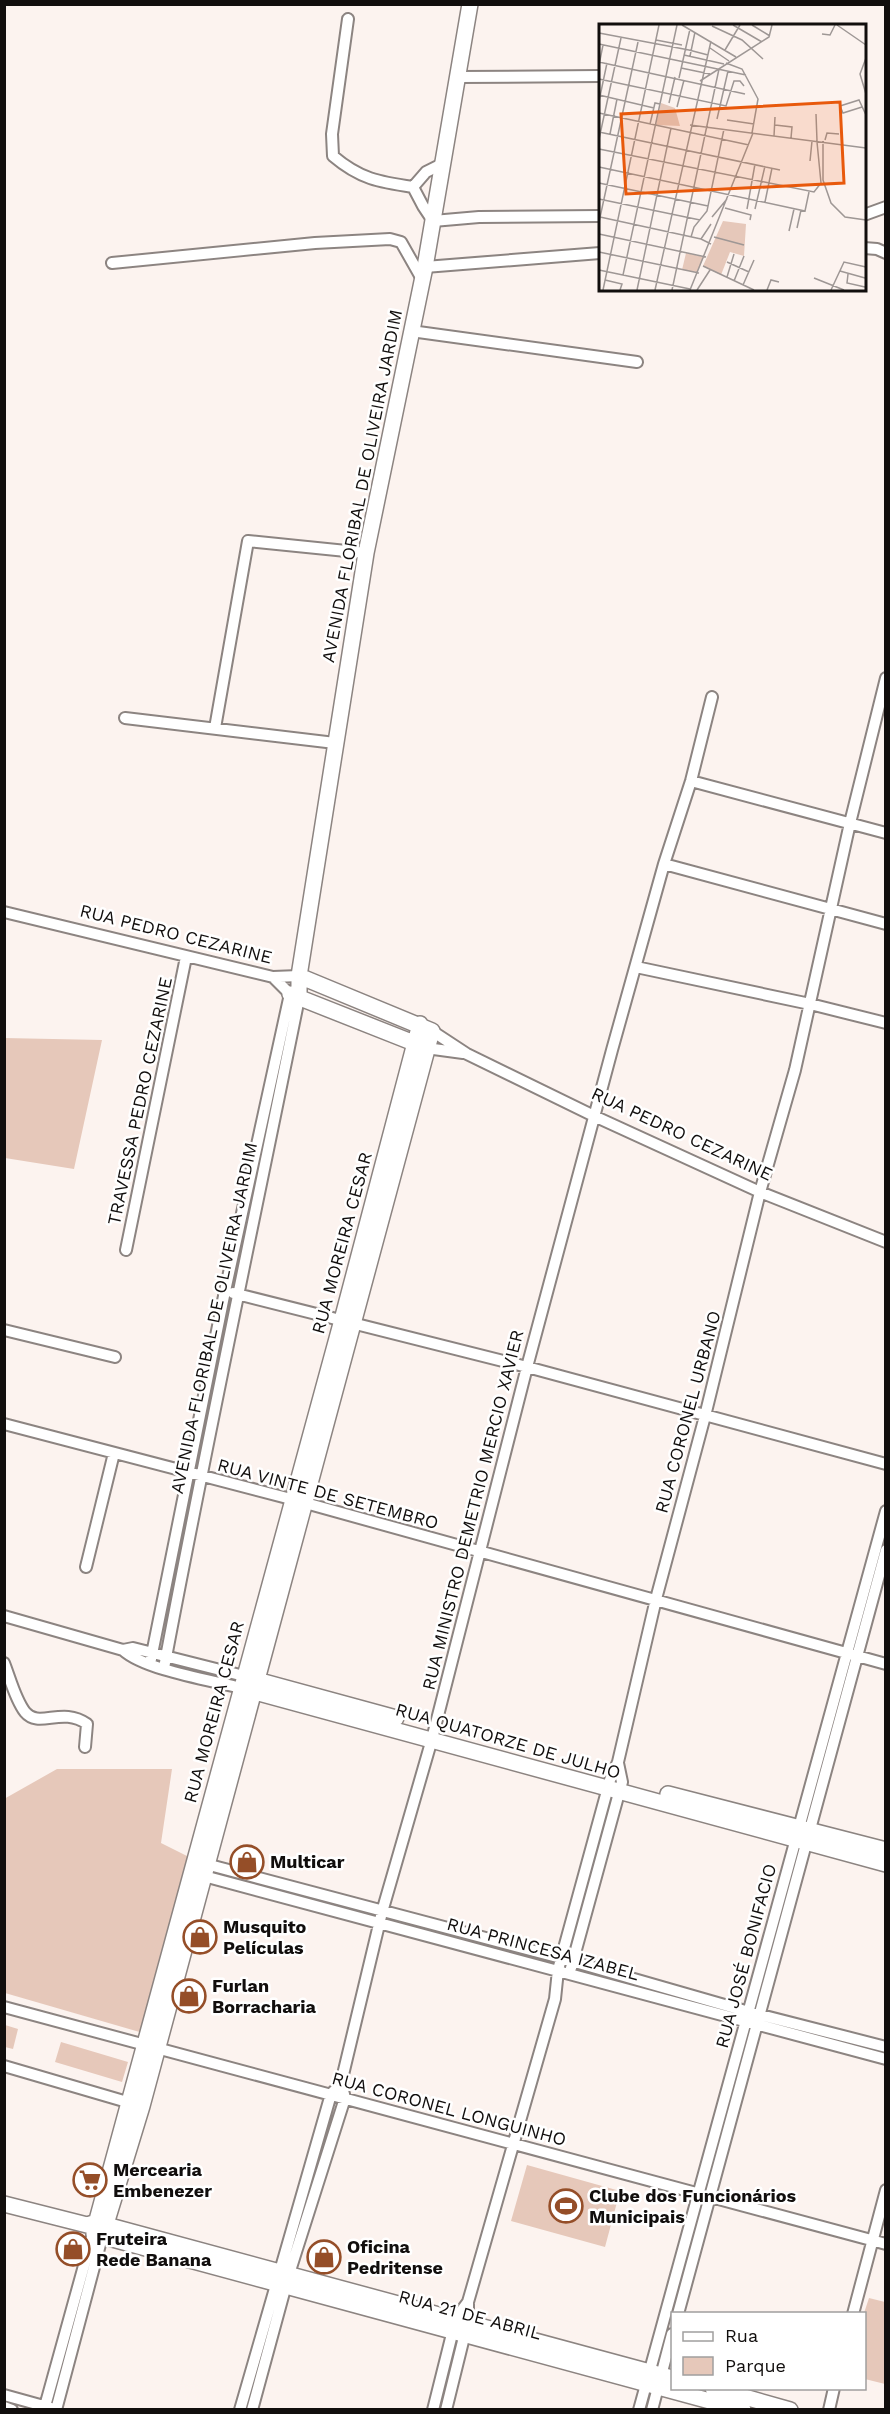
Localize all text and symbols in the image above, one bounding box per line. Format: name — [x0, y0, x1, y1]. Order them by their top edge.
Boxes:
inset map — [599, 24, 866, 291]
street label: AVENIDA FLORIBAL DE OLIVEIRA JARDIM — [317, 308, 406, 664]
street label: RUA PEDRO CEZARINE — [78, 899, 275, 968]
street label: TRAVESSA PEDRO CEZARINE — [103, 975, 176, 1227]
street label: RUA PEDRO CEZARINE — [588, 1082, 776, 1185]
street label: AVENIDA FLORIBAL DE OLIVEIRA JARDIM — [166, 1140, 261, 1496]
street label: RUA MOREIRA CESAR — [307, 1150, 376, 1336]
street label: RUA CORONEL URBANO — [650, 1308, 725, 1515]
street label: RUA MINISTRO DEMETRIO MERCIO XAVIER — [417, 1327, 528, 1692]
street label: RUA VINTE DE SETEMBRO — [215, 1454, 441, 1533]
street label: RUA MOREIRA CESAR — [179, 1619, 248, 1805]
street label: RUA QUATORZE DE JULHO — [393, 1698, 623, 1783]
shop icon: Multicar — [229, 1844, 265, 1880]
place label: Multicar — [270, 1851, 345, 1872]
street label: RUA JOSÉ BONIFACIO — [711, 1861, 780, 2050]
street label: RUA PRINCESA IZABEL — [445, 1913, 642, 1984]
place label: Musquito Películas — [223, 1916, 307, 1958]
shop icon: Musquito Películas — [182, 1919, 218, 1955]
place label: Furlan Borracharia — [212, 1975, 317, 2017]
shop icon: Furlan Borracharia — [171, 1978, 207, 2014]
street label: RUA CORONEL LONGUINHO — [330, 2067, 569, 2150]
place label: Mercearia Embenezer — [113, 2159, 212, 2201]
supermarket icon: Mercearia Embenezer — [72, 2162, 108, 2198]
place label: Clube dos Funcionários Municipais — [589, 2185, 797, 2227]
sports icon: Clube dos Funcionários Municipais — [548, 2188, 584, 2224]
place label: Fruteira Rede Banana — [96, 2228, 212, 2270]
shop icon: Fruteira Rede Banana — [55, 2231, 91, 2267]
place label: Oficina Pedritense — [347, 2236, 443, 2278]
shop icon: Oficina Pedritense — [306, 2239, 342, 2275]
street label: RUA 21 DE ABRIL — [396, 2285, 544, 2344]
legend — [671, 2312, 866, 2390]
text: Rua — [725, 2325, 758, 2346]
text: Parque — [725, 2355, 786, 2376]

